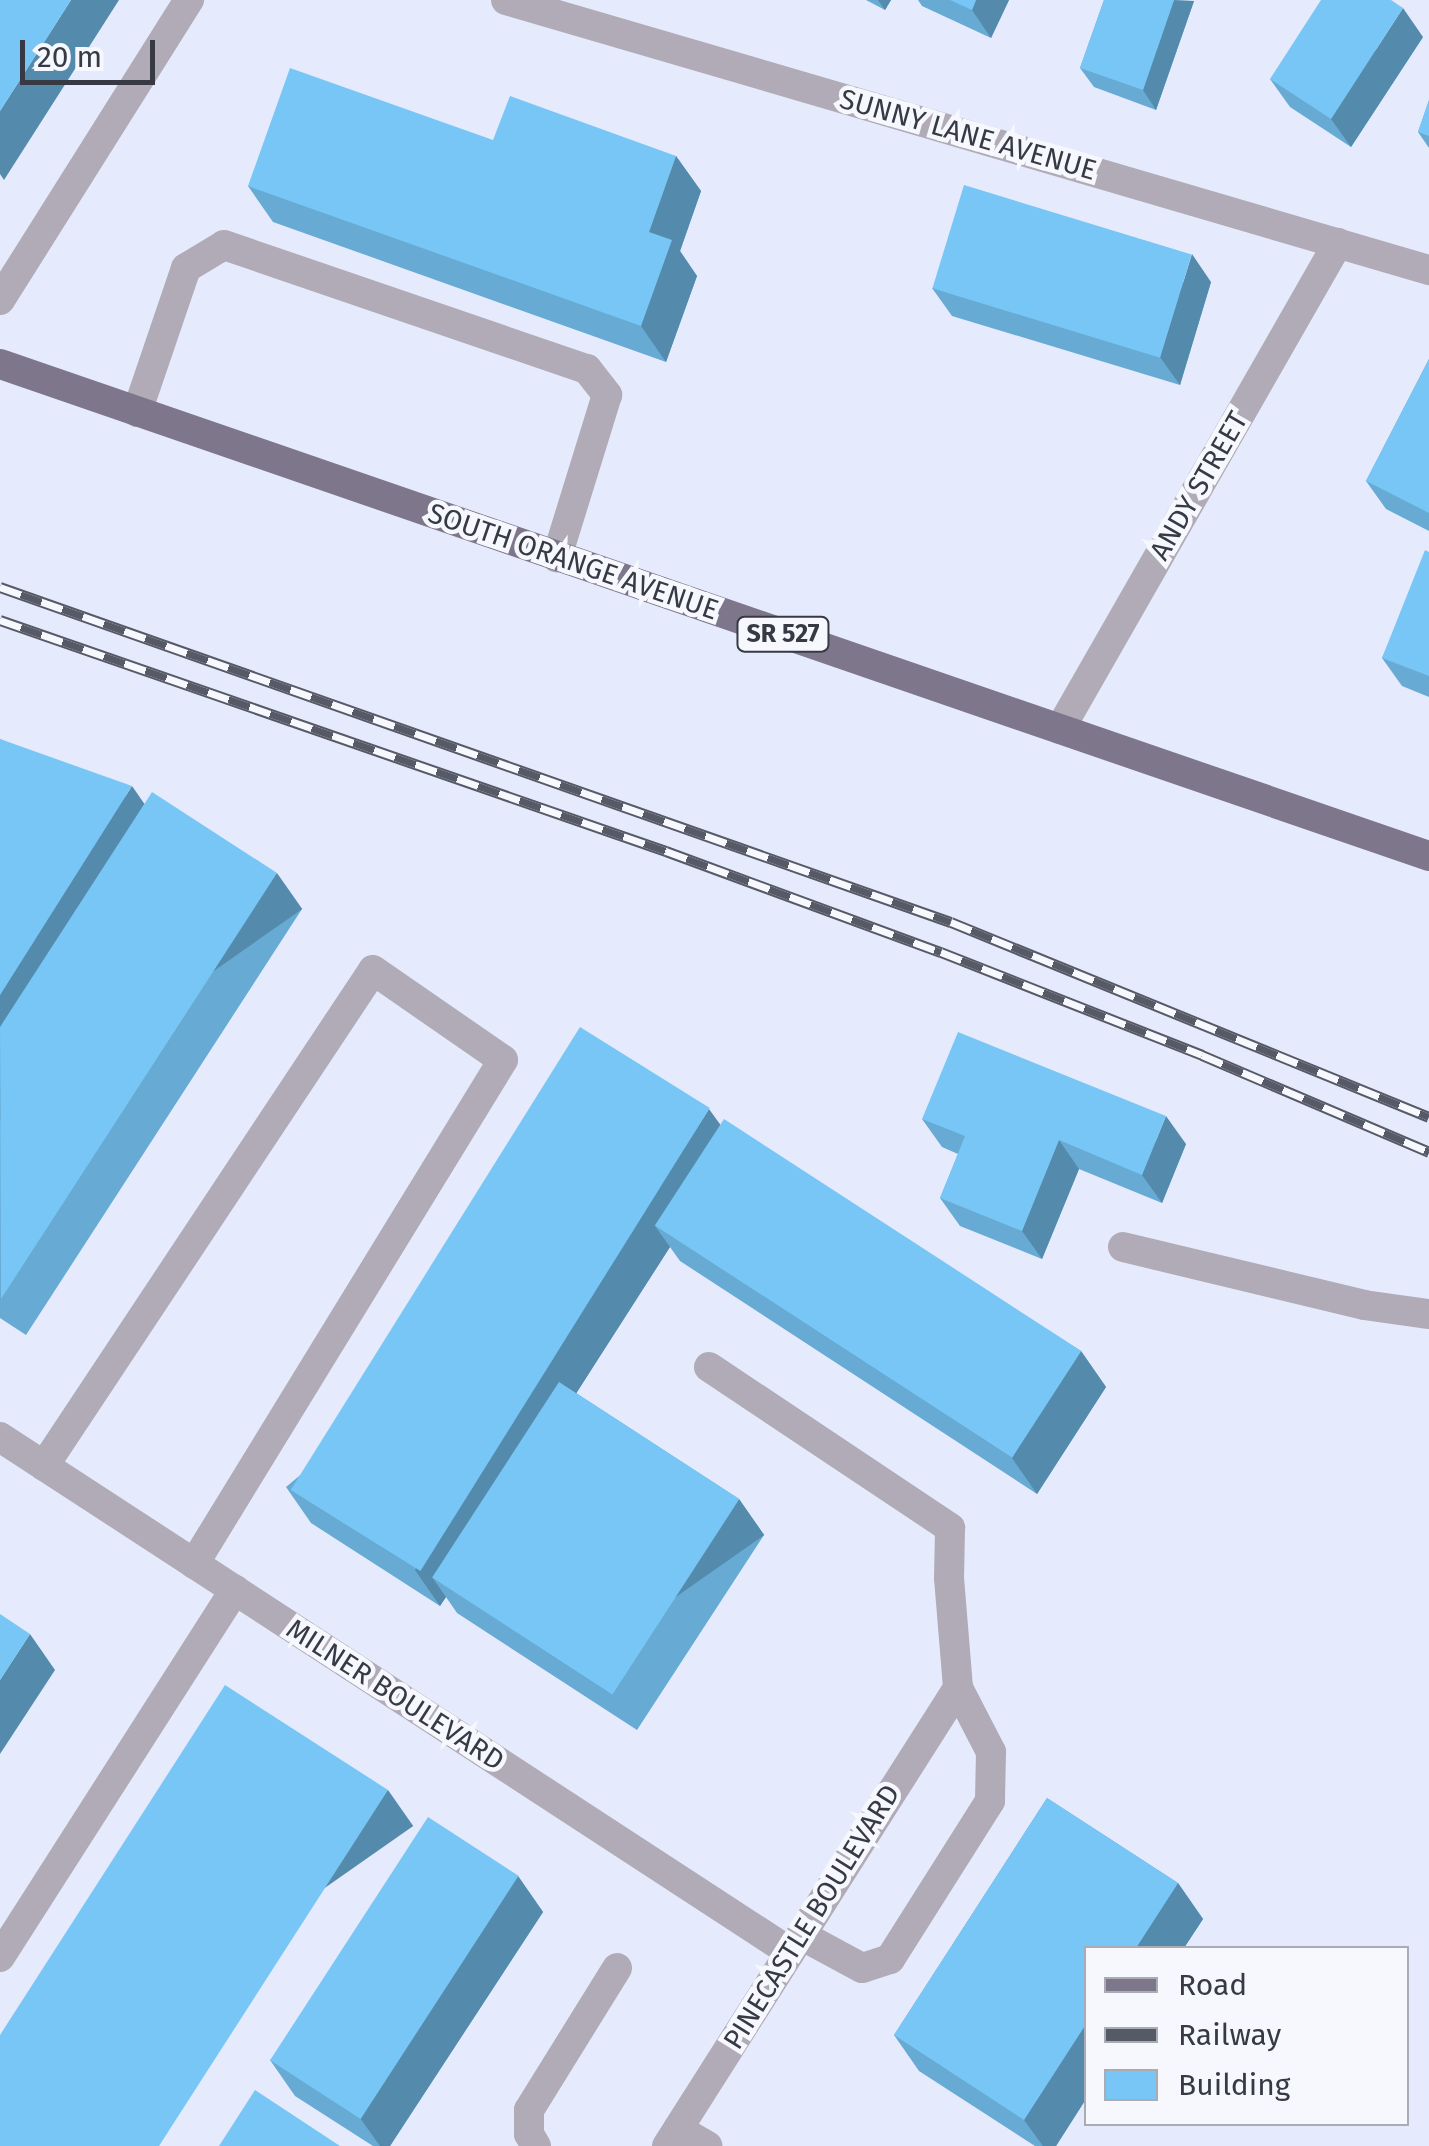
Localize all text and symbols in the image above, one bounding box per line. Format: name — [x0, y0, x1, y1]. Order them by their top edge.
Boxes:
scale bar — [25, 20, 160, 82]
text: 20 m — [37, 39, 102, 75]
street label: SUNNY LANE AVENUE — [836, 82, 1100, 188]
street label: ANDY STREET — [1143, 406, 1255, 566]
street label: SOUTH ORANGE AVENUE — [424, 497, 722, 627]
road number: SR 527 — [736, 614, 830, 654]
street label: MILNER BOULEVARD — [280, 1612, 510, 1778]
street label: PINECASTLE BOULEVARD — [717, 1779, 907, 2055]
legend — [1084, 1946, 1409, 2126]
text: Road — [1178, 1967, 1247, 2003]
text: Railway — [1178, 2017, 1281, 2053]
text: Building — [1178, 2067, 1290, 2103]

